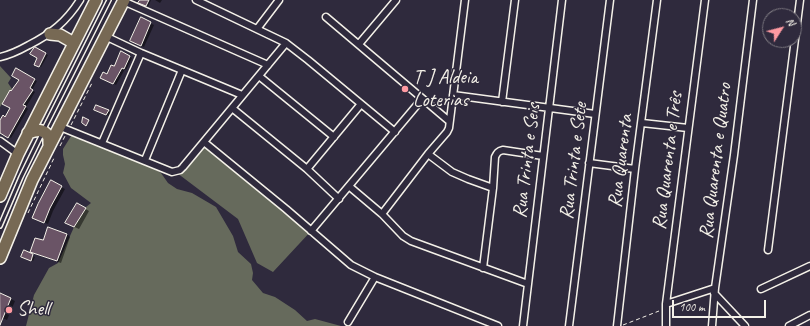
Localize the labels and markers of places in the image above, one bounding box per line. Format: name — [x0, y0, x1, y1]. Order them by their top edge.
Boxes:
place label: T J Aldeia Loterias — [413, 66, 478, 113]
marker: T J Aldeia Loterias — [400, 84, 410, 94]
place label: Shell — [17, 298, 50, 322]
marker: Shell — [4, 305, 14, 315]

